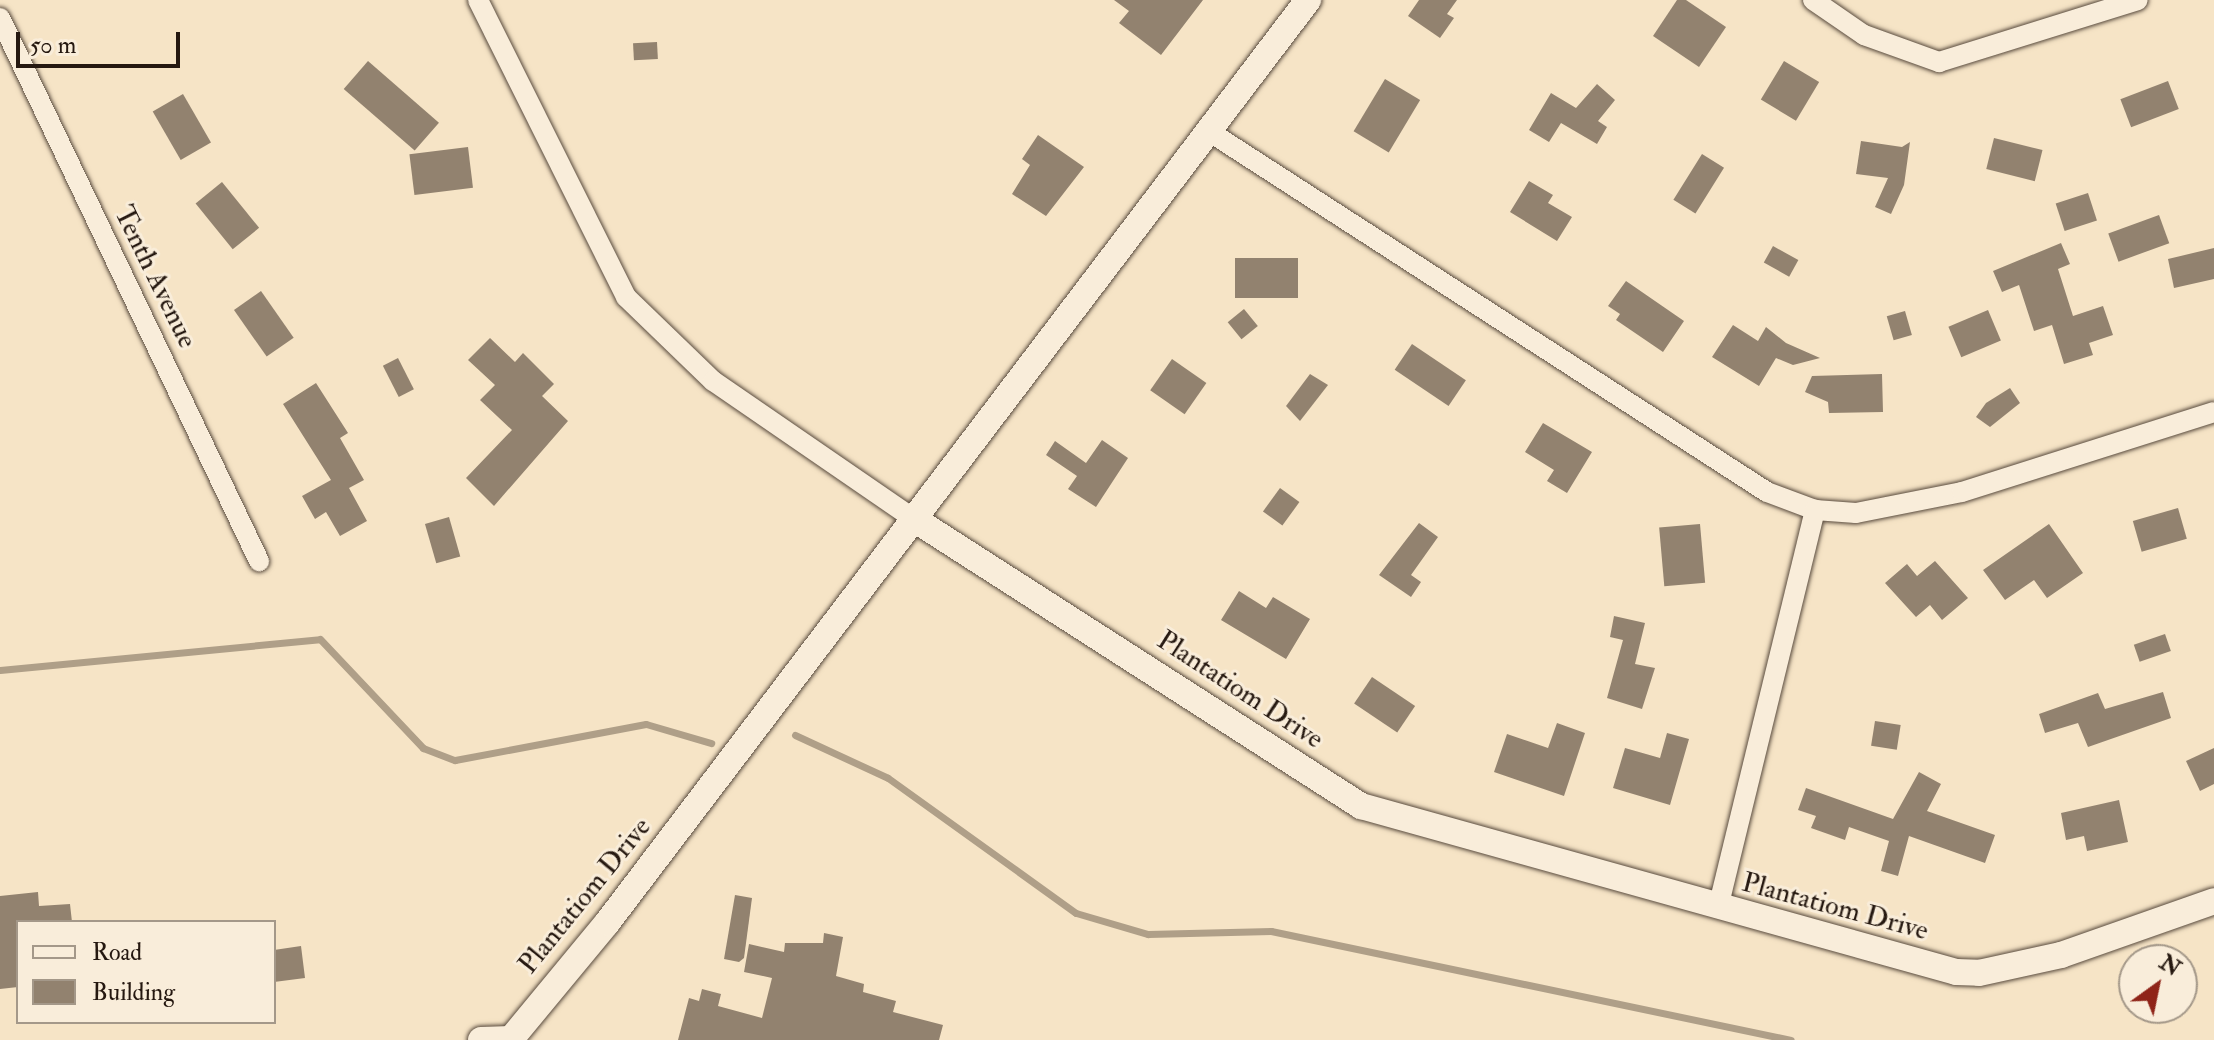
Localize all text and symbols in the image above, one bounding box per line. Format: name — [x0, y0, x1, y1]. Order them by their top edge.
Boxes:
scale bar — [20, 16, 184, 66]
text: 50 m — [30, 30, 76, 61]
street label: Tenth Avenue — [106, 200, 204, 354]
street label: Plantatiom Drive — [1151, 624, 1329, 756]
street label: Plantatiom Drive — [512, 811, 658, 981]
street label: Plantatiom Drive — [1738, 866, 1932, 948]
legend — [16, 920, 276, 1024]
text: Road — [92, 937, 142, 968]
north arrow — [2118, 944, 2198, 1024]
text: N — [2154, 948, 2186, 983]
text: Building — [92, 977, 175, 1008]

